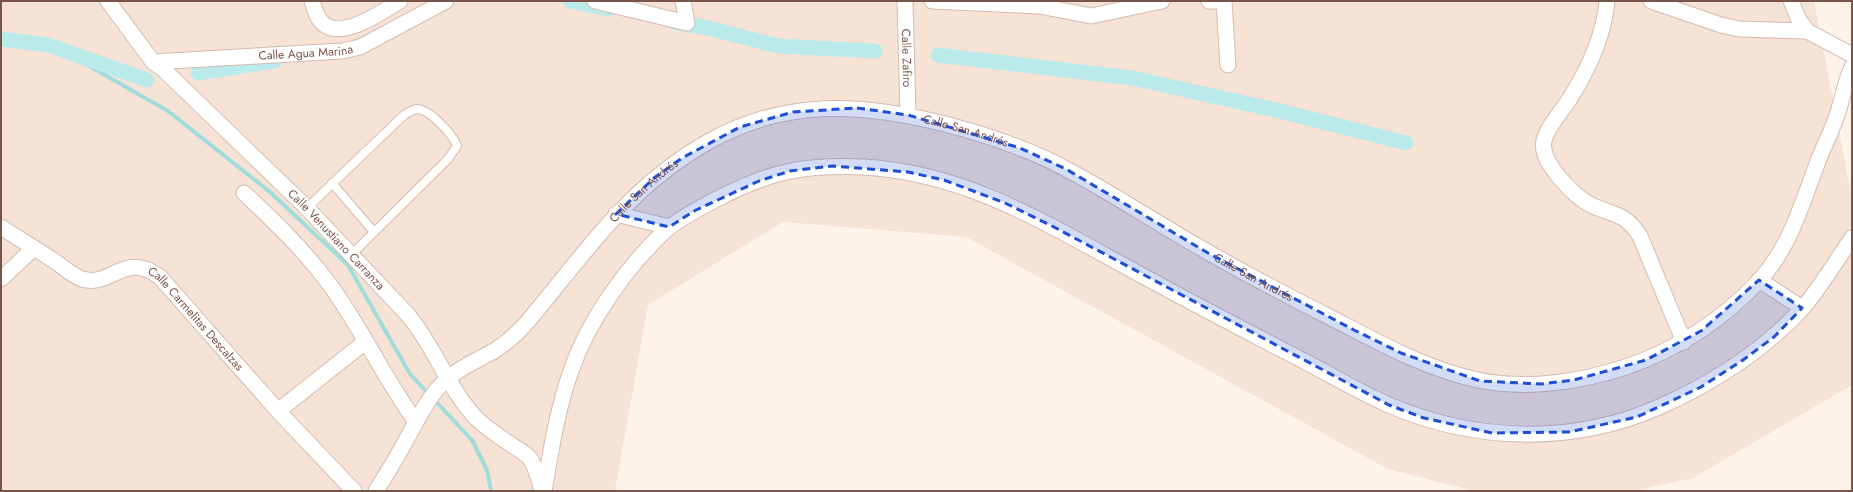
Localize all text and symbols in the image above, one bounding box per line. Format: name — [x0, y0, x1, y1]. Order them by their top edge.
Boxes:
street label: Calle Zafiro — [897, 28, 916, 88]
street label: Calle Agua Marina — [258, 40, 355, 65]
street label: Calle San Andrés — [921, 110, 1011, 152]
street label: Calle San Andrés — [605, 155, 682, 227]
street label: Calle Venustiano Carranza — [283, 185, 389, 294]
street label: Calle San Andrés — [1210, 248, 1296, 306]
street label: Calle Carmelitas Descalzas — [145, 262, 248, 375]

